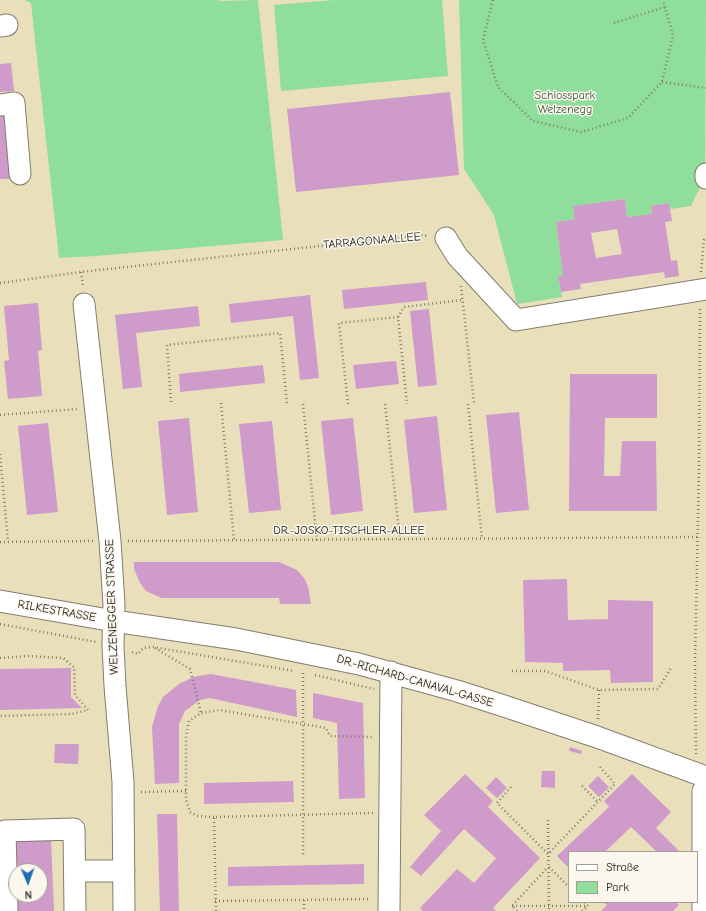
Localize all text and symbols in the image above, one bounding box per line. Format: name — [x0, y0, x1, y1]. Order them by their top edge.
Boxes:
park label: Schlosspark Welzenegg — [535, 89, 595, 117]
street label: TARRAGONAALLEE — [323, 230, 421, 252]
street label: DR.-JOSKO-TISCHLER-ALLEE — [273, 524, 425, 538]
street label: WELZENEGGER STRASSE — [102, 539, 122, 675]
street label: RILKESTRASSE — [17, 597, 97, 625]
street label: DR.-RICHARD-CANAVAL-GASSE — [335, 652, 495, 710]
legend — [568, 851, 698, 903]
text: Straße — [606, 860, 639, 874]
north arrow — [8, 863, 48, 903]
text: Park — [606, 880, 629, 894]
text: N — [25, 888, 32, 901]

